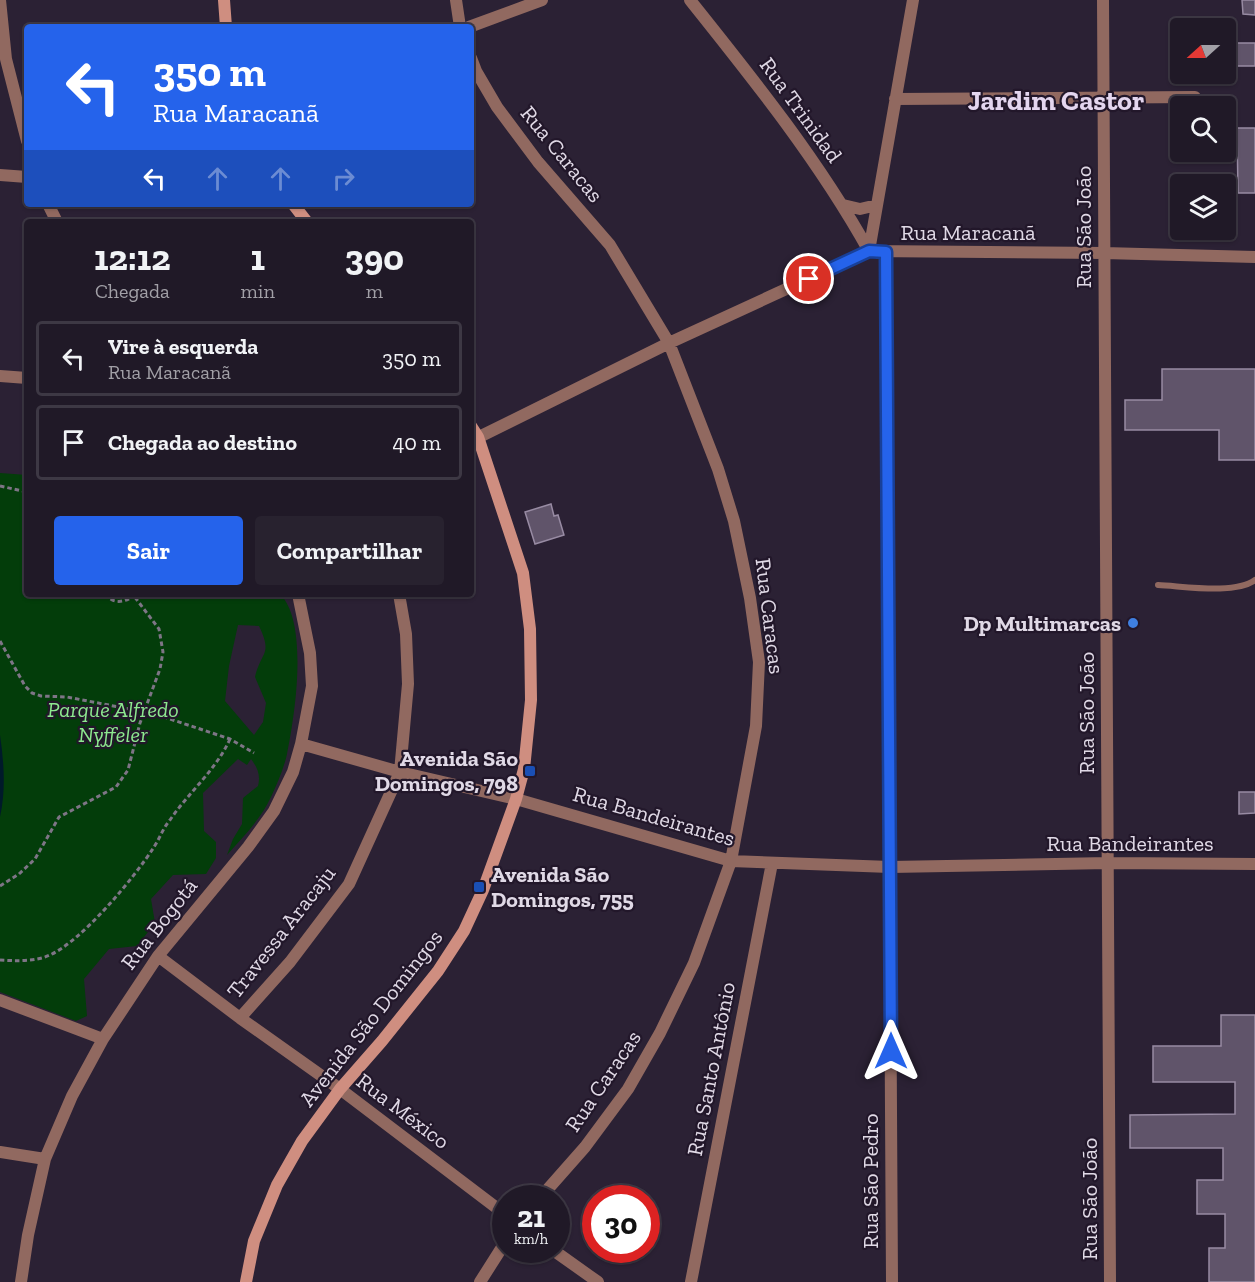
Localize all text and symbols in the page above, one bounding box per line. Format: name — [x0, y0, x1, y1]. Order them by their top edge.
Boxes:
north arrow — [1170, 18, 1236, 84]
map controls — [1170, 18, 1236, 240]
text: 350 m — [153, 46, 266, 97]
icon: left — [54, 48, 132, 126]
street label: Rua Trinidad — [754, 52, 848, 168]
district label: Jardim Castor — [968, 84, 1144, 117]
button: search — [1170, 96, 1236, 162]
text: Rua Maracanã — [153, 97, 319, 129]
street label: Rua Caracas — [515, 100, 609, 208]
icon: left — [138, 162, 171, 195]
icon: ahead — [201, 162, 234, 195]
icon: ahead — [264, 162, 297, 195]
icon: right — [327, 162, 360, 195]
street label: Rua São João — [1070, 166, 1097, 288]
button: layers — [1170, 174, 1236, 240]
street label: Rua Maracanã — [900, 219, 1036, 246]
text: 12:12 — [94, 236, 171, 279]
text: 1 — [250, 236, 265, 279]
text: 390 — [345, 236, 404, 279]
pin — [783, 253, 834, 304]
icon: arrive — [792, 262, 825, 295]
text: Chegada — [95, 279, 170, 303]
text: min — [241, 279, 275, 303]
text: m — [366, 279, 383, 303]
text: Vire à esquerda — [108, 333, 258, 360]
icon: left — [57, 342, 90, 375]
text: 350 m — [382, 345, 441, 372]
text: Rua Maracanã — [108, 360, 231, 384]
icon: arrive — [57, 426, 90, 459]
text: Chegada ao destino — [108, 429, 297, 456]
text: 40 m — [392, 429, 441, 456]
button: Sair — [54, 516, 243, 585]
button: Compartilhar — [255, 516, 444, 585]
street label: Rua Caracas — [749, 556, 791, 676]
place label: Dp Multimarcas — [963, 610, 1121, 637]
marker: Dp Multimarcas — [1126, 616, 1140, 630]
street label: Rua São João — [1073, 652, 1100, 774]
park label: Parque Alfredo Nyffeler — [47, 696, 179, 748]
place label: Avenida São Domingos, 798 — [375, 745, 518, 797]
marker: Avenida São Domingos, 798 — [523, 764, 537, 778]
street label: Rua Bandeirantes — [570, 780, 738, 852]
street label: Rua Bandeirantes — [1046, 830, 1214, 857]
street label: Travessa Aracaju — [221, 860, 342, 1004]
place label: Avenida São Domingos, 755 — [491, 861, 634, 913]
street label: Rua Bogotá — [115, 873, 203, 975]
marker: Avenida São Domingos, 755 — [472, 880, 486, 894]
street label: Avenida São Domingos — [294, 924, 448, 1112]
street label: Rua Santo Antônio — [681, 980, 741, 1158]
position arrow — [859, 1019, 923, 1083]
street label: Rua Caracas — [559, 1025, 647, 1137]
street label: Rua México — [351, 1067, 455, 1155]
street label: Rua São Pedro — [857, 1113, 884, 1249]
street label: Rua São João — [1076, 1138, 1103, 1260]
speed limit sign: 30 — [582, 1185, 660, 1263]
text: 21 — [517, 1199, 545, 1235]
text: km/h — [514, 1230, 548, 1248]

